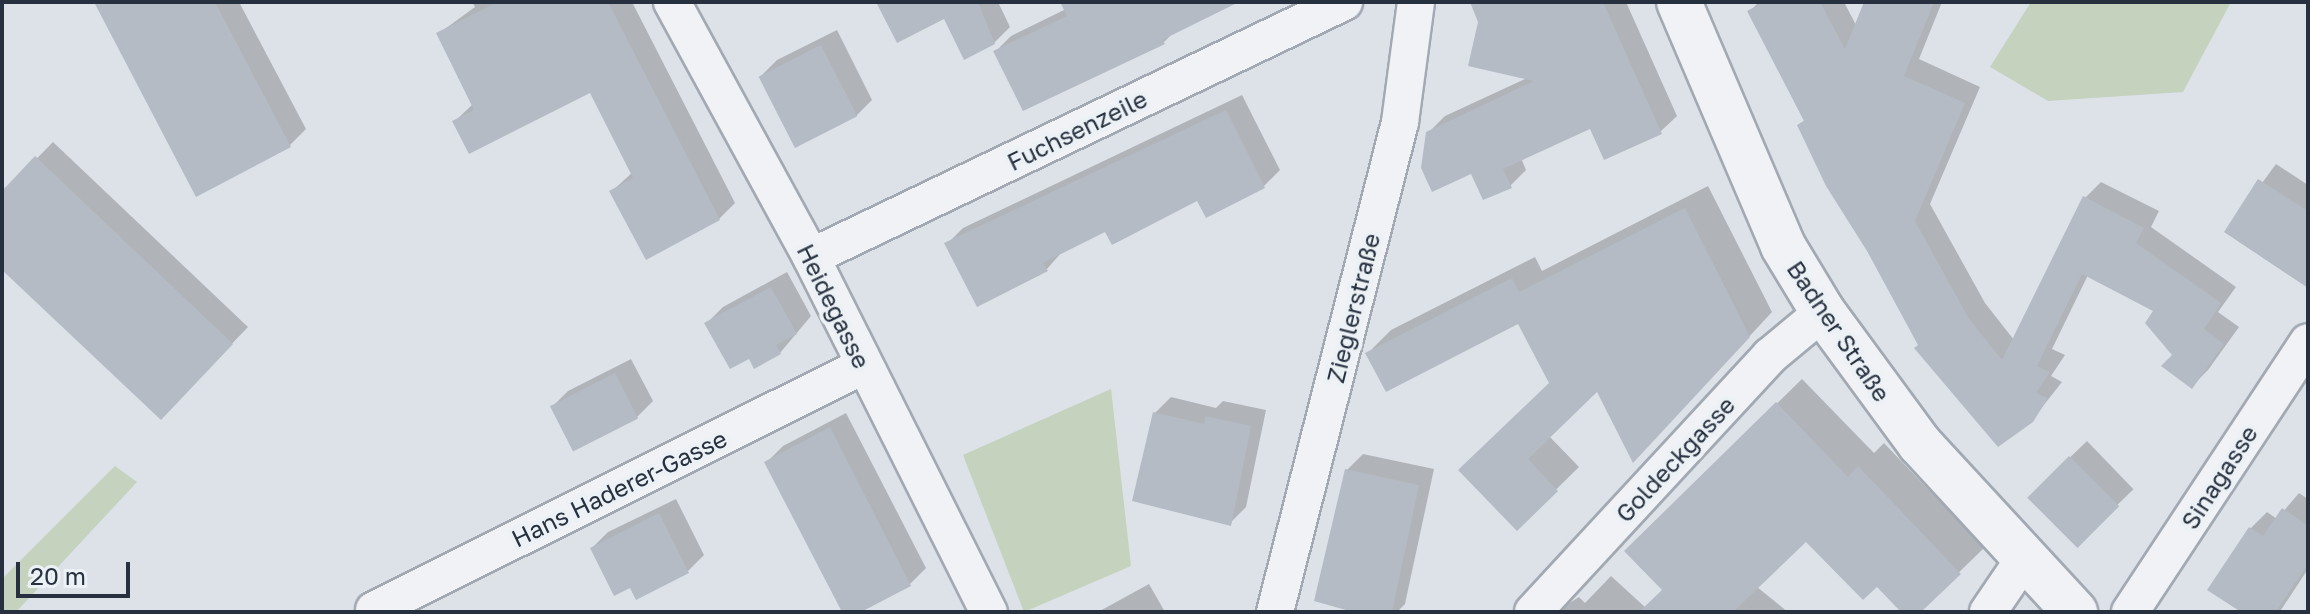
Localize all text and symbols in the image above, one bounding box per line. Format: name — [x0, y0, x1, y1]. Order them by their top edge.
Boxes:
street label: Fuchsenzeile — [1002, 84, 1152, 176]
street label: Zieglerstraße — [1321, 230, 1385, 386]
street label: Heidegasse — [791, 239, 877, 373]
street label: Badner Straße — [1781, 255, 1897, 407]
street label: Goldeckgasse — [1609, 390, 1741, 528]
street label: Sinagasse — [2175, 420, 2263, 534]
street label: Hans Haderer-Gasse — [507, 423, 731, 553]
scale bar — [20, 546, 134, 596]
text: 20 m — [30, 561, 86, 590]

